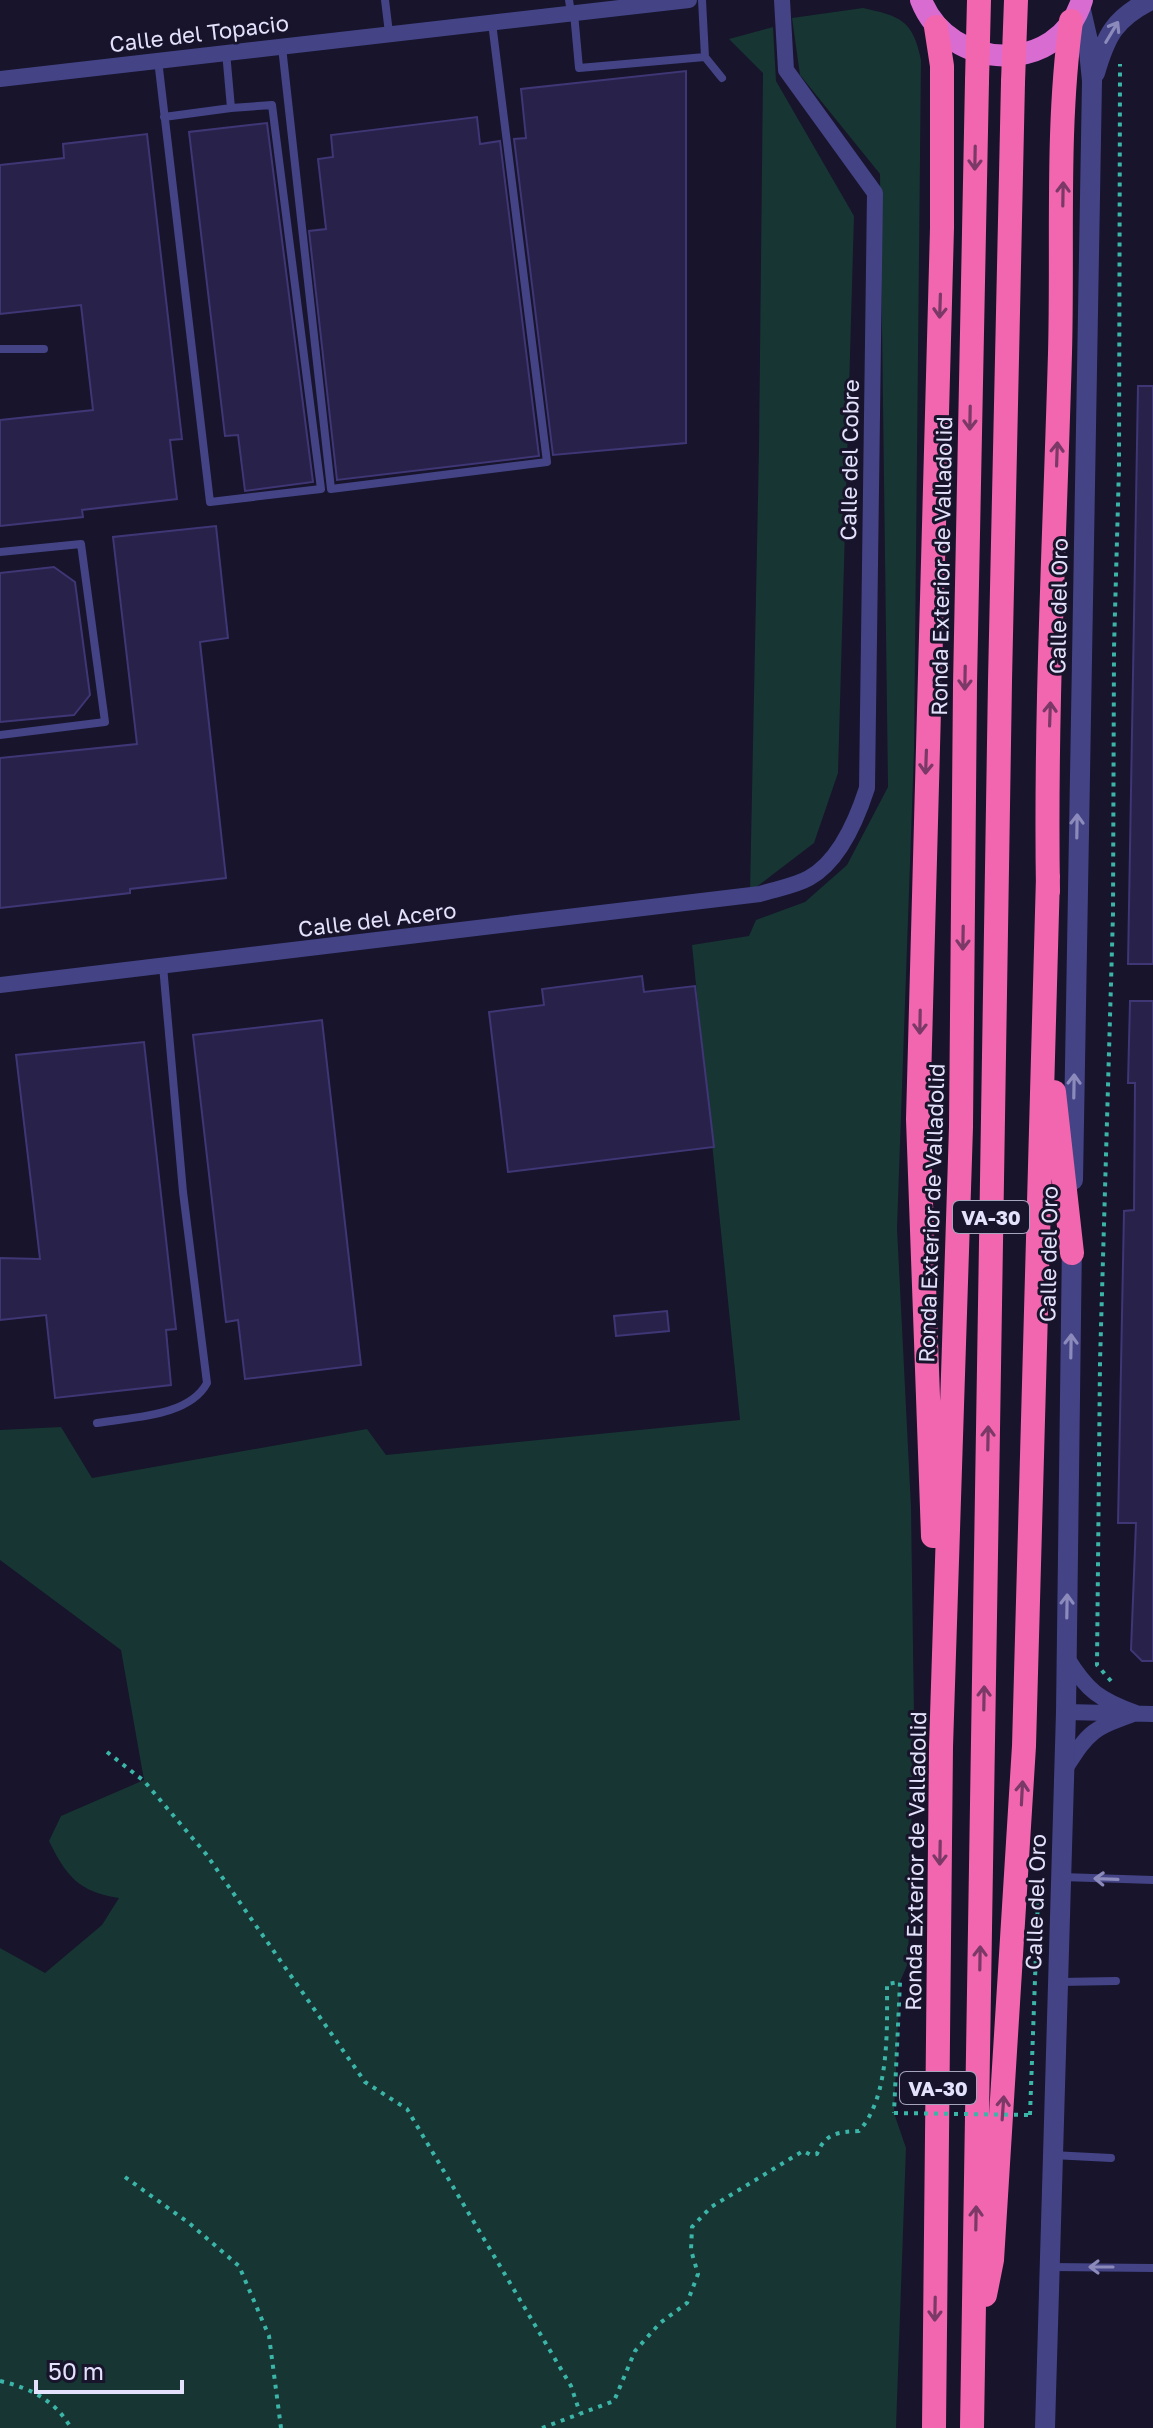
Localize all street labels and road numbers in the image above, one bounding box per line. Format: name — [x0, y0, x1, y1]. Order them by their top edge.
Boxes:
street label: Calle del Topacio — [108, 9, 290, 57]
street label: Calle del Cobre — [834, 379, 864, 541]
street label: Ronda Exterior de Valladolid — [925, 416, 957, 716]
street label: Calle del Oro — [1043, 538, 1073, 674]
street label: Calle del Acero — [296, 896, 458, 942]
street label: Ronda Exterior de Valladolid — [912, 1063, 950, 1363]
street label: Calle del Oro — [1033, 1186, 1063, 1322]
road number: VA-30 — [953, 1201, 1029, 1233]
street label: Ronda Exterior de Valladolid — [899, 1711, 931, 2011]
street label: Calle del Oro — [1019, 1833, 1051, 1971]
road number: VA-30 — [900, 2072, 976, 2104]

